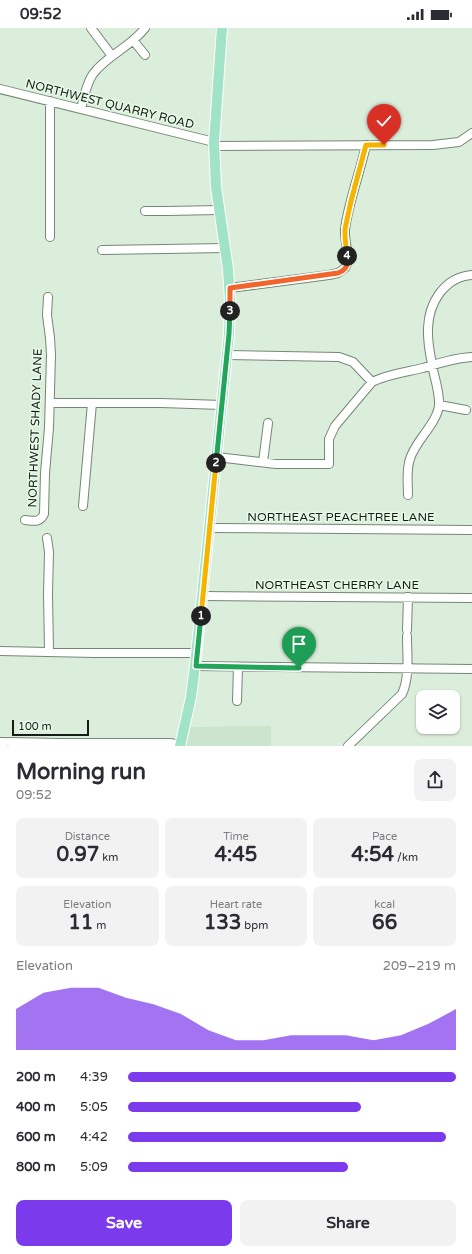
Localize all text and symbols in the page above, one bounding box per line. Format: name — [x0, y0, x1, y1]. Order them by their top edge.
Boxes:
text: 09:52 — [20, 5, 62, 23]
street label: NORTHWEST QUARRY ROAD — [24, 76, 196, 132]
pin — [367, 104, 401, 145]
icon: check — [373, 110, 395, 132]
pin: 4 — [337, 246, 357, 266]
text: 4 — [344, 249, 350, 262]
pin: 3 — [220, 301, 240, 321]
text: 3 — [227, 304, 233, 317]
street label: NORTHWEST SHADY LANE — [25, 348, 45, 508]
pin: 2 — [206, 453, 226, 473]
text: 2 — [213, 456, 219, 469]
street label: NORTHEAST PEACHTREE LANE — [247, 510, 435, 524]
street label: NORTHEAST CHERRY LANE — [255, 578, 419, 592]
pin: 1 — [191, 606, 211, 626]
text: 1 — [198, 609, 204, 622]
pin — [282, 627, 316, 668]
icon: arrive — [288, 633, 310, 655]
map controls — [416, 690, 460, 734]
button: layers — [416, 690, 460, 734]
scale bar — [12, 718, 89, 737]
text: 100 m — [18, 720, 52, 733]
text: Morning run — [16, 759, 146, 785]
button: share — [414, 759, 456, 801]
text: 09:52 — [16, 787, 52, 803]
text: Distance — [65, 830, 110, 843]
text: Time — [223, 830, 249, 843]
text: Pace — [372, 830, 397, 843]
text: 0.97 — [56, 843, 99, 867]
text: 4:45 — [215, 843, 257, 867]
text: 4:54 — [351, 843, 394, 867]
text: km — [99, 851, 118, 864]
text: /km — [394, 851, 418, 864]
text: Elevation — [63, 898, 111, 911]
text: Heart rate — [210, 898, 262, 911]
text: kcal — [374, 898, 395, 911]
text: 11 — [68, 911, 93, 935]
text: 133 — [204, 911, 241, 935]
text: 66 — [372, 911, 397, 935]
text: m — [93, 919, 106, 932]
text: bpm — [241, 919, 268, 932]
text: Elevation — [16, 958, 73, 974]
text: 209–219 m — [383, 958, 456, 974]
text: 200 m — [16, 1069, 56, 1085]
text: 4:39 — [80, 1069, 108, 1085]
text: 400 m — [16, 1099, 56, 1115]
text: 5:05 — [80, 1099, 108, 1115]
text: 600 m — [16, 1129, 56, 1145]
text: 4:42 — [80, 1129, 108, 1145]
text: 800 m — [16, 1159, 56, 1175]
text: 5:09 — [80, 1159, 108, 1175]
button: Save — [16, 1200, 232, 1246]
button: Share — [240, 1200, 456, 1246]

